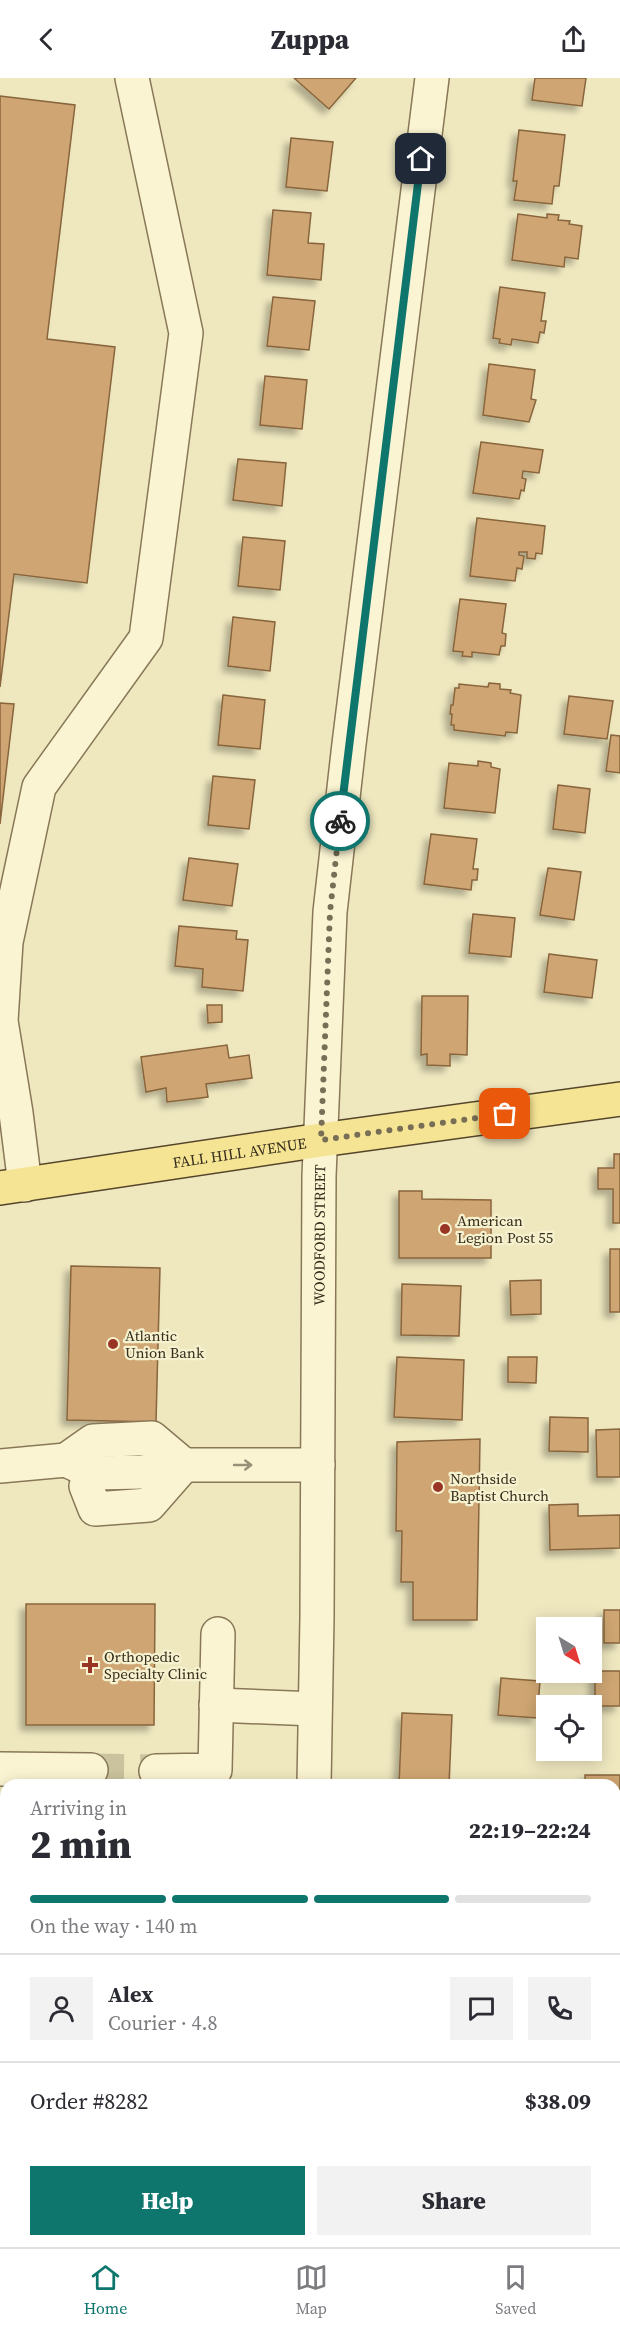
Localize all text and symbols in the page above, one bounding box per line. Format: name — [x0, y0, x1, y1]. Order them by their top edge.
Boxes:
text: Zuppa — [271, 21, 349, 58]
icon: back — [30, 23, 63, 56]
icon: share — [557, 23, 590, 56]
pin — [395, 133, 446, 184]
icon: home — [404, 142, 437, 175]
courier — [310, 791, 370, 851]
icon: bike — [324, 805, 357, 838]
pin — [479, 1088, 530, 1139]
icon: bag — [488, 1097, 521, 1130]
street label: FALL HILL AVENUE — [171, 1132, 308, 1173]
street label: WOODFORD STREET — [308, 1164, 330, 1306]
place label: American Legion Post 55 — [457, 1210, 553, 1248]
marker: American Legion Post 55 — [438, 1222, 452, 1236]
place label: Atlantic Union Bank — [125, 1325, 205, 1363]
marker: Atlantic Union Bank — [106, 1337, 120, 1351]
one-way arrow — [232, 1459, 252, 1471]
place label: Northside Baptist Church — [450, 1468, 549, 1506]
marker: Northside Baptist Church — [431, 1480, 445, 1494]
north arrow — [536, 1617, 602, 1683]
map controls — [536, 1617, 602, 1761]
place label: Orthopedic Specialty Clinic — [104, 1646, 207, 1684]
marker: Orthopedic Specialty Clinic — [81, 1656, 99, 1674]
button: locate — [536, 1695, 602, 1761]
text: Arriving in — [30, 1794, 127, 1822]
text: 22:19–22:24 — [469, 1815, 591, 1845]
text: 2 min — [30, 1818, 132, 1871]
text: On the way · 140 m — [30, 1912, 197, 1940]
button: person — [30, 1977, 93, 2040]
button: chat — [450, 1977, 513, 2040]
button: phone — [528, 1977, 591, 2040]
text: Alex — [108, 1979, 153, 2009]
text: Courier · 4.8 — [108, 2009, 217, 2037]
text: Order #8282 — [30, 2086, 148, 2116]
text: $38.09 — [525, 2086, 591, 2116]
button: Help — [30, 2166, 305, 2235]
button: Share — [317, 2166, 591, 2235]
tab: Home — [84, 2261, 127, 2319]
tab: Map — [295, 2261, 328, 2319]
tab: Saved — [495, 2261, 536, 2319]

